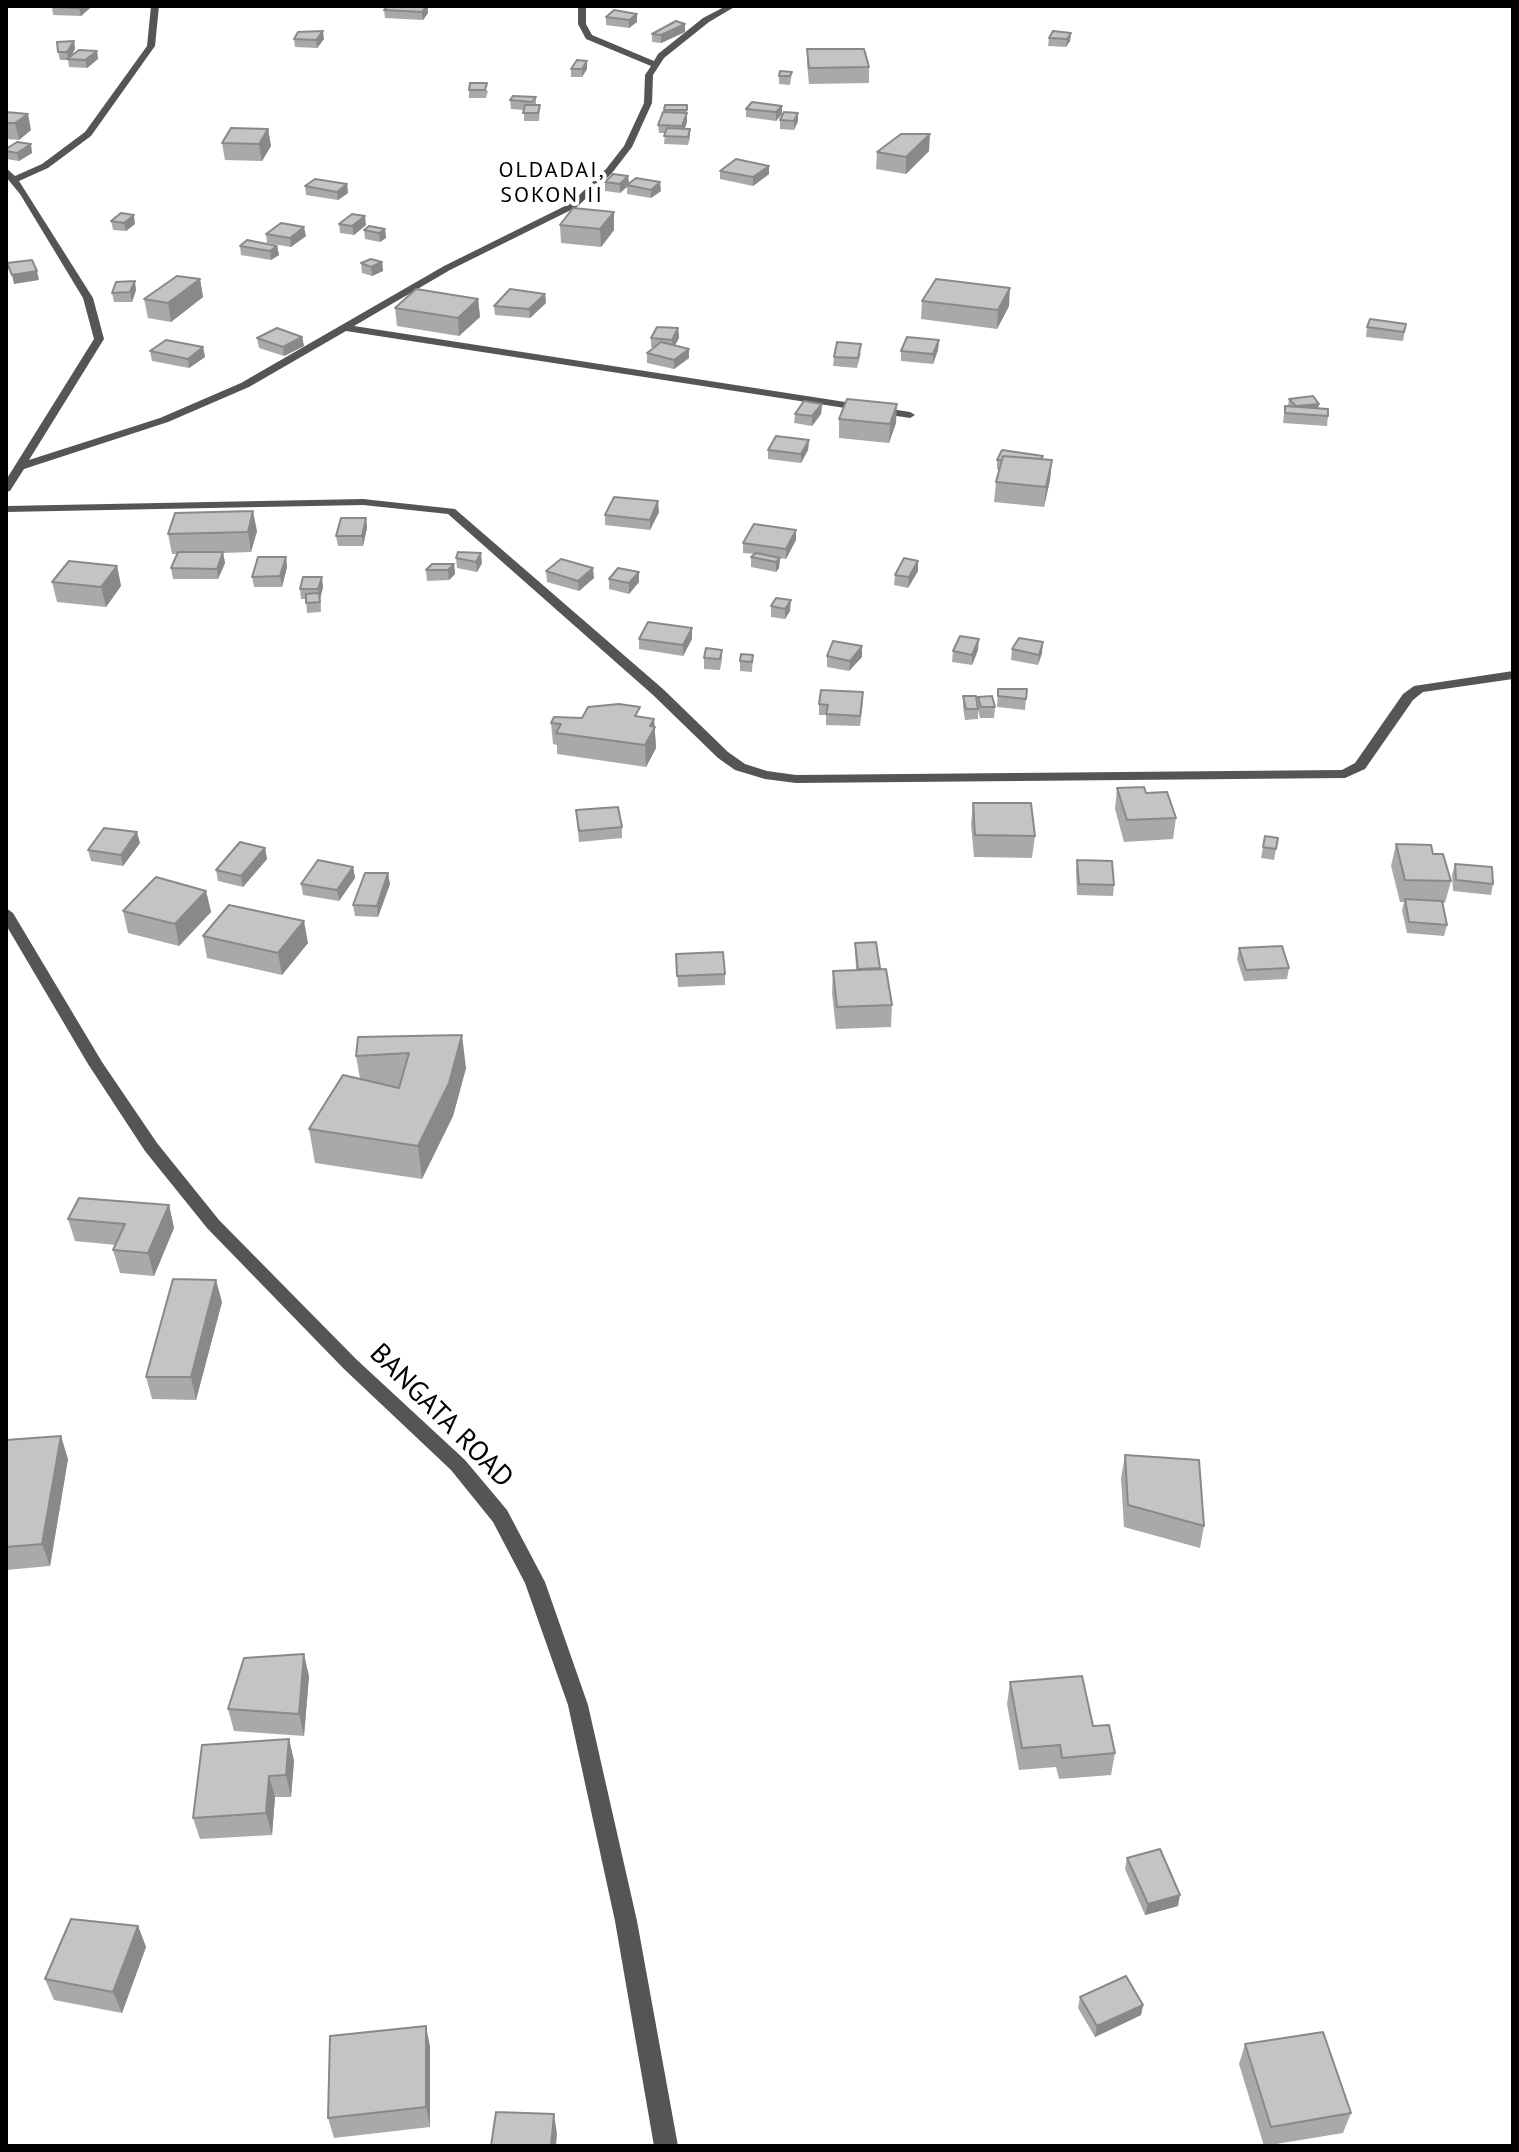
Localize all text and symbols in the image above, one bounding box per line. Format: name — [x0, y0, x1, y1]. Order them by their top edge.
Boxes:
district label: OLDADAI, SOKON II — [498, 158, 606, 210]
street label: BANGATA ROAD — [362, 1337, 520, 1495]

